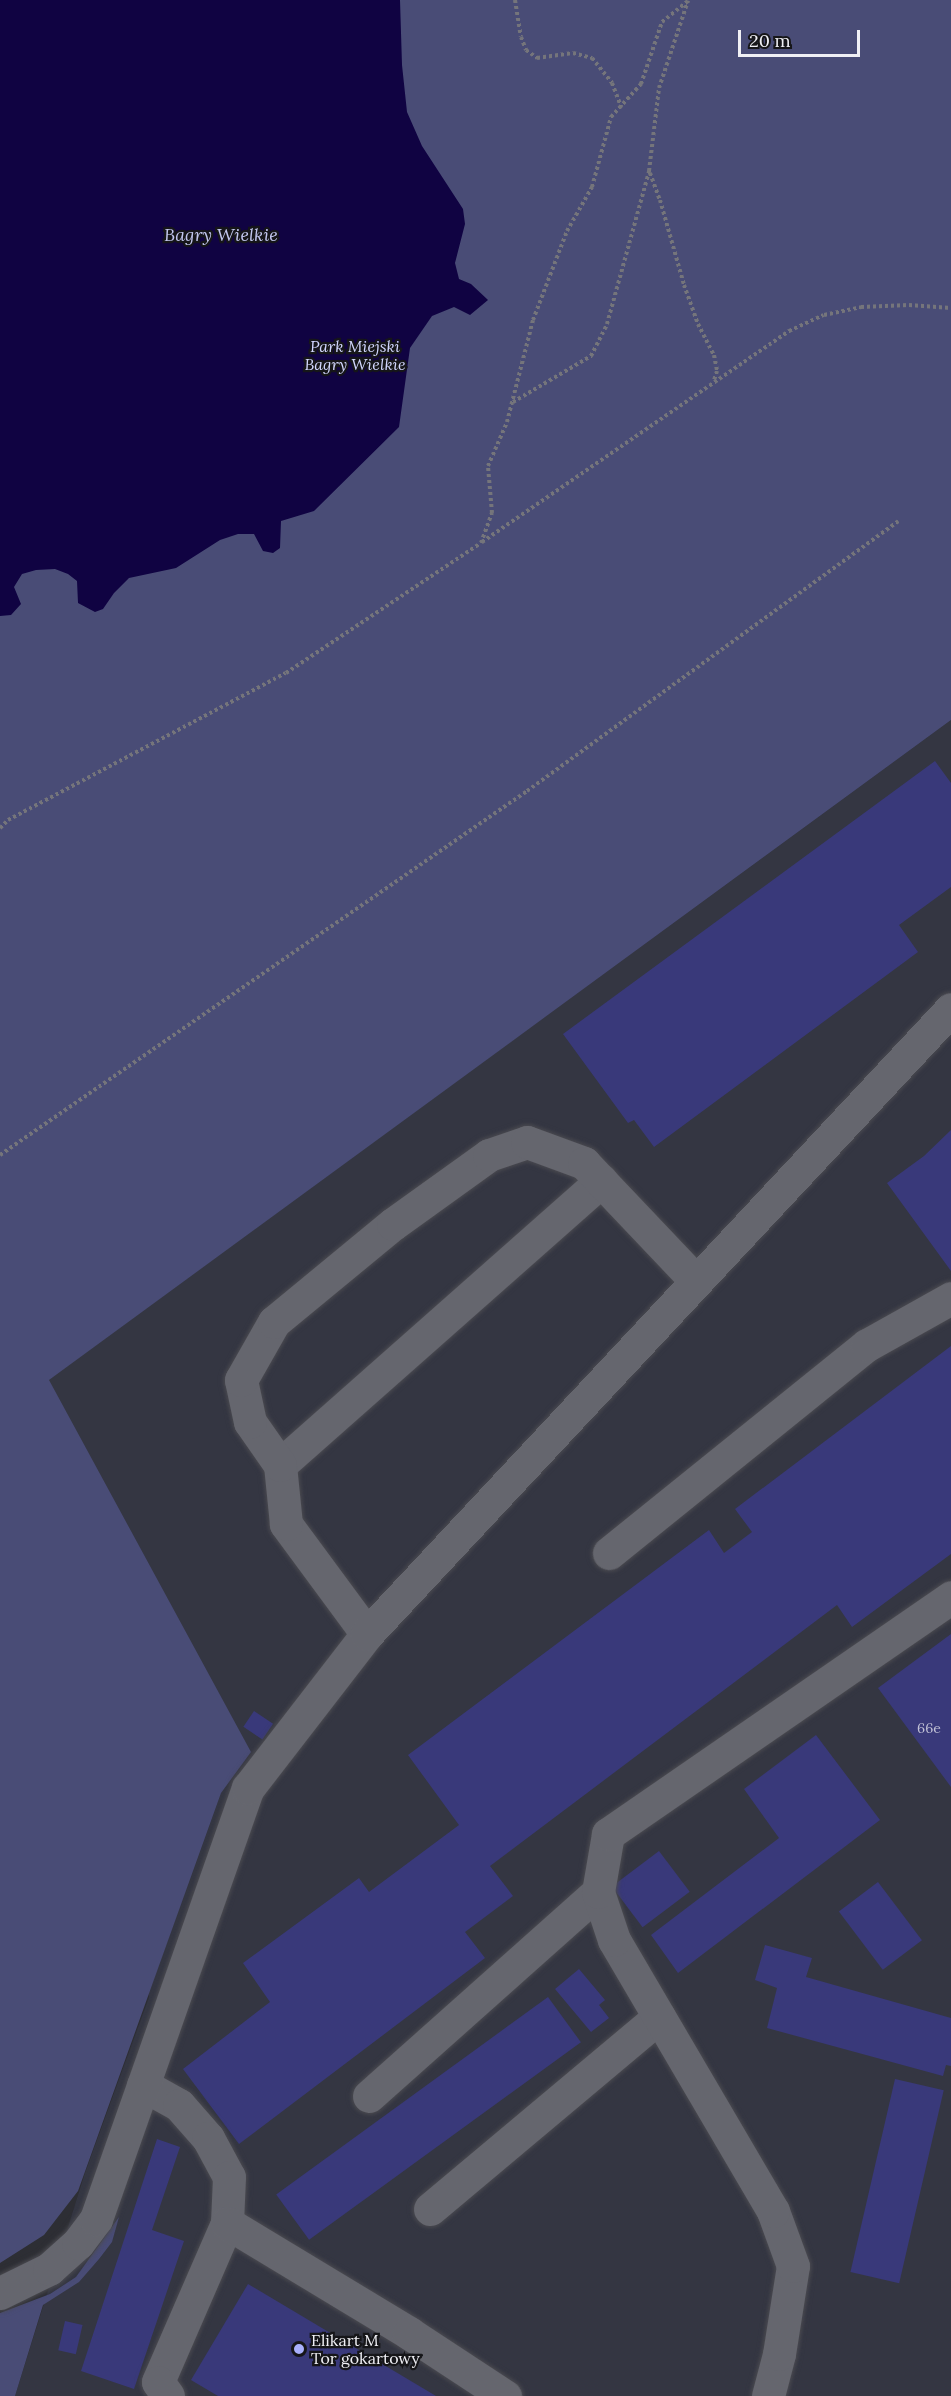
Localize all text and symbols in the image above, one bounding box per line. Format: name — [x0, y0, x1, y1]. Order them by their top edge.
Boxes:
scale bar — [741, 18, 862, 56]
text: 20 m — [749, 29, 791, 52]
water label: Bagry Wielkie — [164, 224, 278, 246]
park label: Park Miejski Bagry Wielkie — [304, 336, 406, 374]
house number: 66e — [917, 1720, 941, 1736]
place label: Elikart M Tor gokartowy — [311, 2330, 420, 2368]
marker: Elikart M Tor gokartowy — [292, 2342, 306, 2356]

